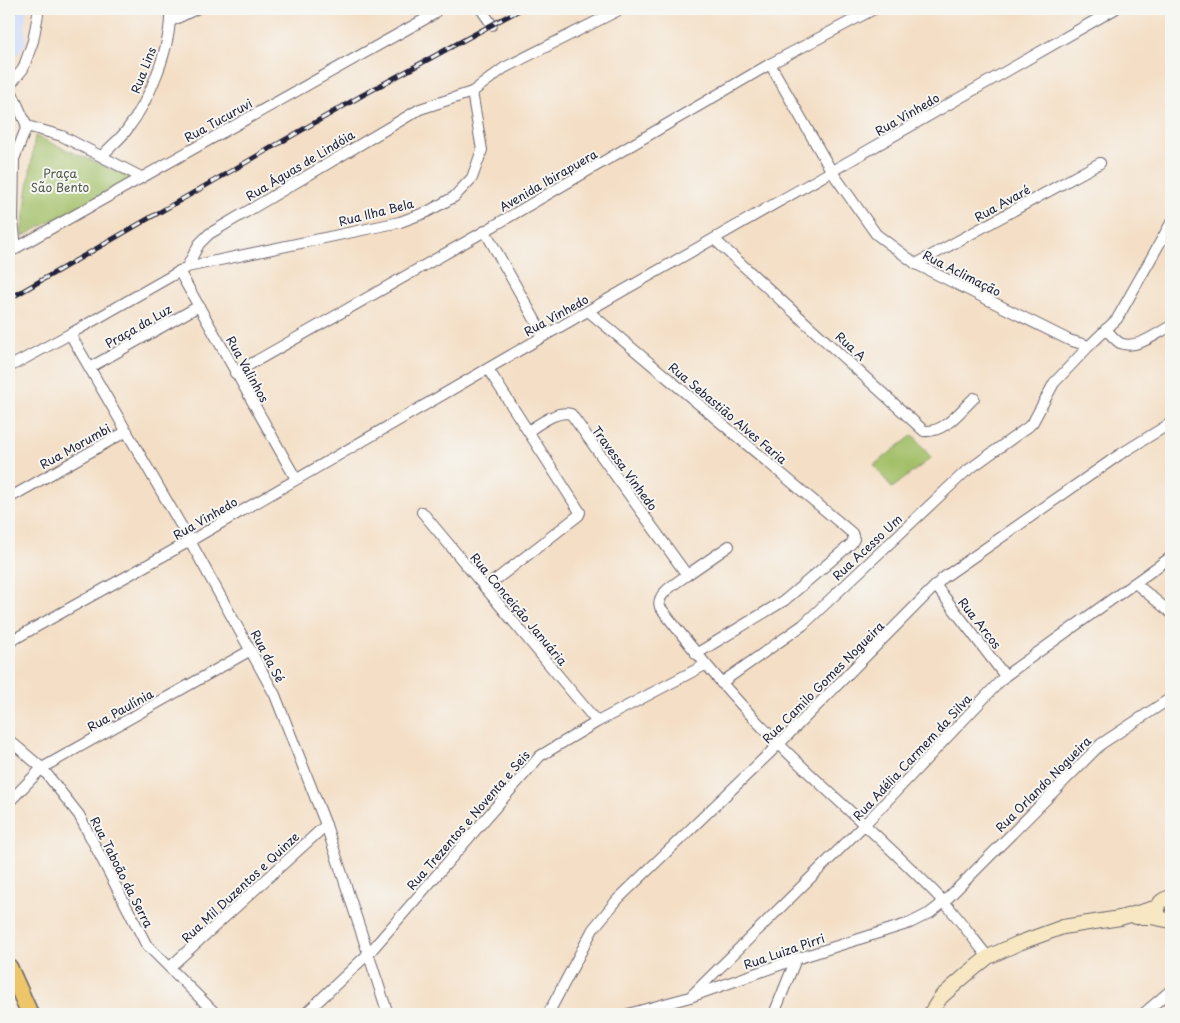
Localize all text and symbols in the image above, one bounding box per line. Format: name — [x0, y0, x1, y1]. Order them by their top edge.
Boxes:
street label: Rua Lins — [126, 44, 160, 96]
street label: Rua Vinhedo — [872, 88, 943, 140]
street label: Rua Tucuruvi — [181, 94, 255, 146]
street label: Rua Águas de Lindóia — [242, 125, 358, 205]
street label: Avenida Ibirapuera — [496, 144, 601, 215]
park label: Praça São Bento — [31, 164, 89, 196]
street label: Rua Avaré — [971, 180, 1033, 226]
street label: Rua Ilha Bela — [337, 194, 416, 230]
street label: Rua Aclimação — [920, 246, 1004, 301]
street label: Rua Vinhedo — [520, 290, 592, 340]
street label: Praça da Luz — [101, 300, 175, 352]
street label: Rua A — [832, 327, 870, 365]
street label: Rua Valinhos — [222, 332, 274, 406]
street label: Rua Sebastião Alves Faria — [665, 358, 791, 468]
street label: Rua Morumbi — [36, 419, 114, 473]
street label: Travessa Vinhedo — [588, 422, 662, 514]
street label: Rua Vinhedo — [170, 492, 241, 544]
street label: Rua Acesso Um — [828, 510, 906, 584]
street label: Rua Conceição Januária — [466, 549, 572, 669]
street label: Rua Arcos — [954, 594, 1006, 653]
street label: Rua Camilo Gomes Nogueira — [758, 617, 888, 747]
street label: Rua da Sé — [247, 626, 289, 686]
street label: Rua Paulínia — [84, 684, 157, 736]
street label: Rua Adélia Carmem da Silva — [849, 689, 976, 824]
street label: Rua Orlando Nogueira — [991, 732, 1095, 836]
street label: Rua Trezentos e Noventa e Seis — [402, 746, 534, 894]
street label: Rua Taboão da Serra — [86, 813, 158, 931]
street label: Rua Mil Duzentos e Quinze — [177, 827, 303, 946]
street label: Rua Luiza Pirri — [741, 929, 827, 973]

